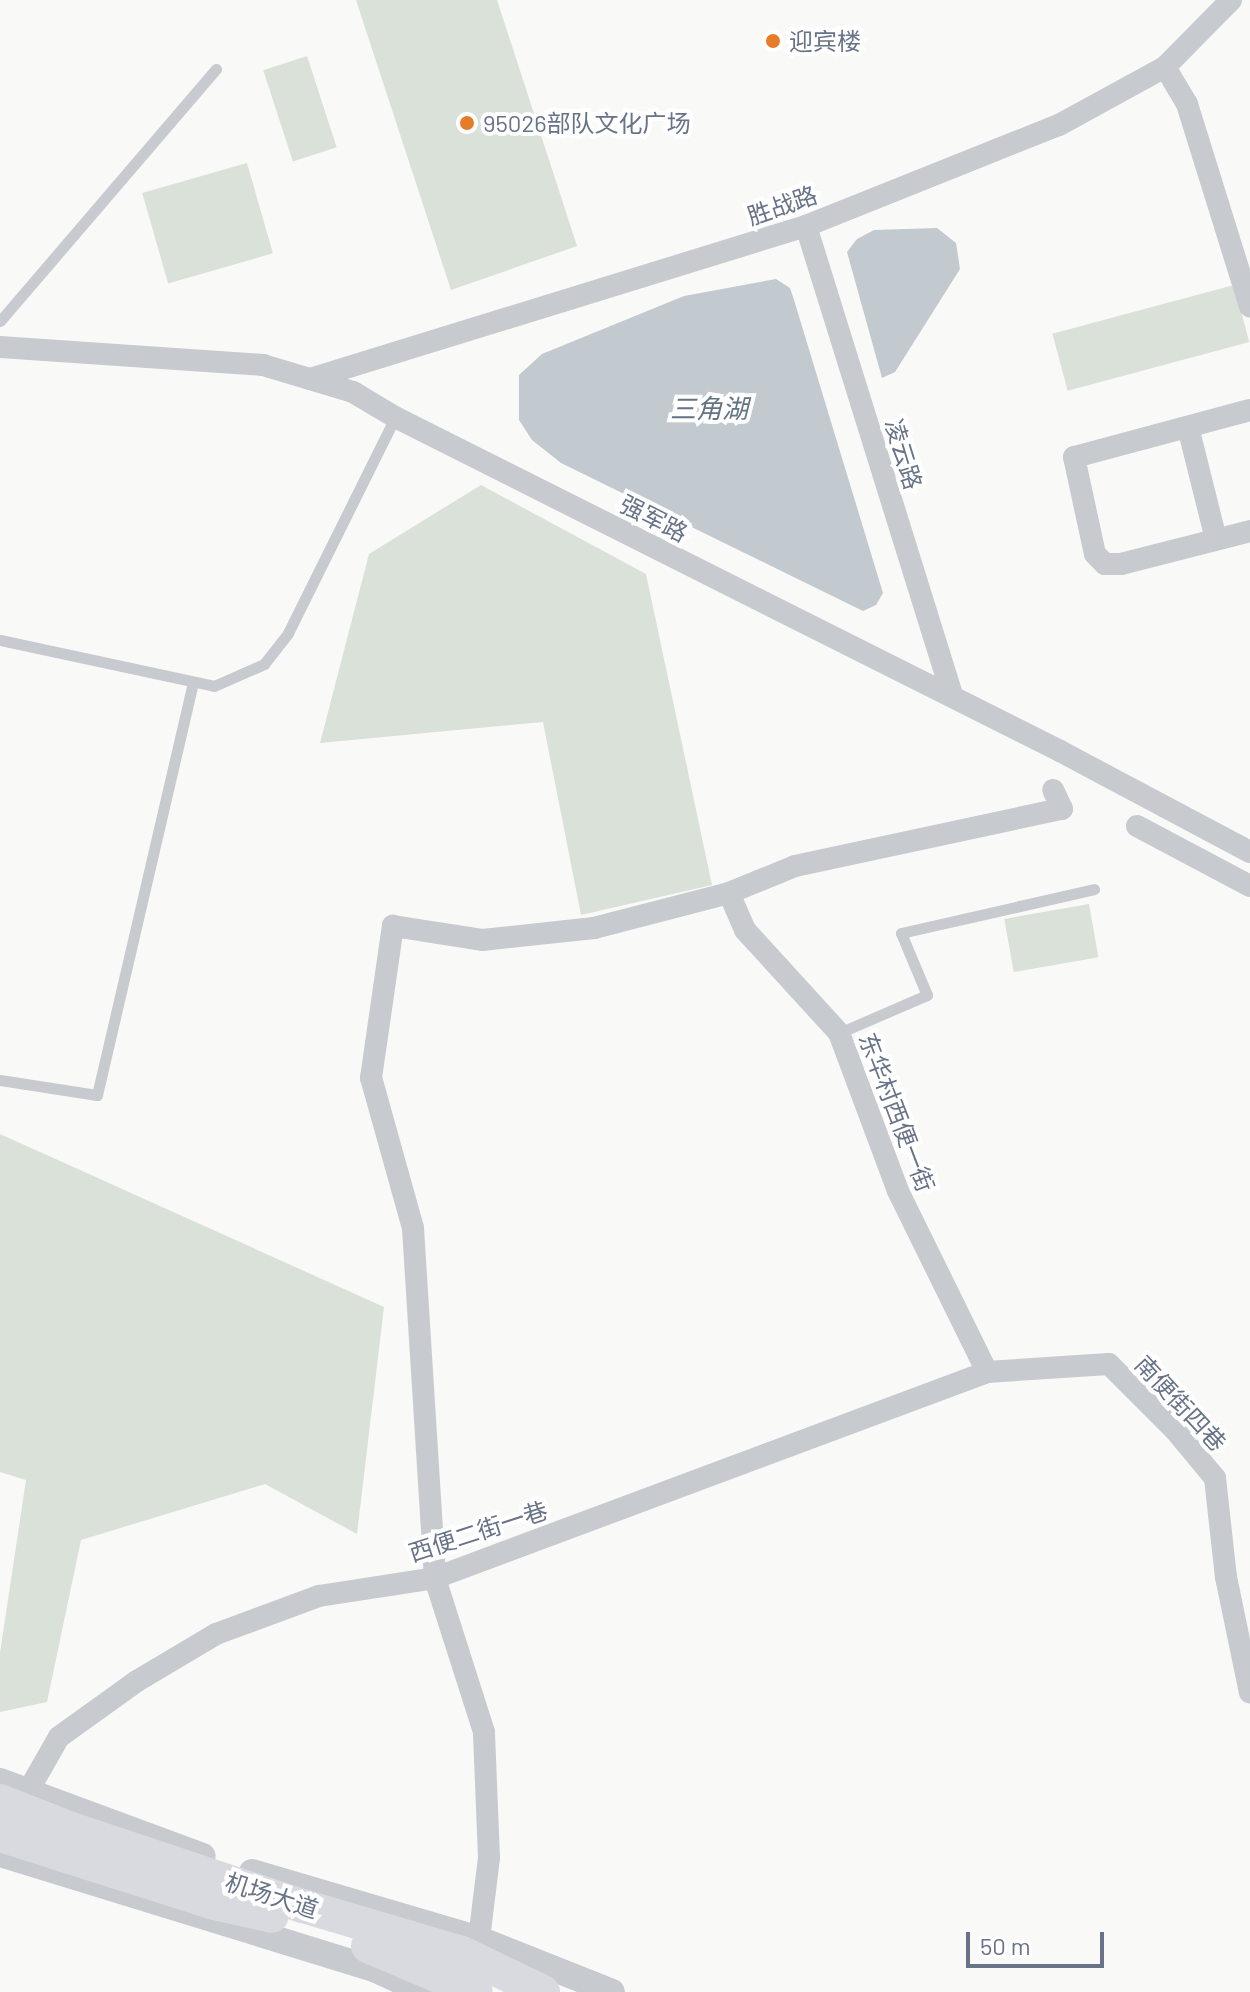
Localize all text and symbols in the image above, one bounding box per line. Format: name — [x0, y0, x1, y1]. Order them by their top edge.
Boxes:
place label: 迎宾楼 — [789, 27, 861, 55]
marker: 迎宾楼 — [764, 32, 782, 50]
place label: 95026部队文化广场 — [483, 109, 691, 137]
marker: 95026部队文化广场 — [458, 114, 476, 132]
street label: 胜战路 — [743, 180, 821, 230]
water label: 三角湖 — [670, 392, 748, 424]
street label: 凌云路 — [880, 415, 928, 493]
street label: 强军路 — [615, 489, 693, 547]
street label: 东华村西便一街 — [853, 1028, 941, 1196]
street label: 南便街四巷 — [1130, 1349, 1232, 1457]
street label: 西便二街一巷 — [405, 1495, 551, 1567]
street label: 机场大道 — [222, 1866, 322, 1924]
scale bar — [970, 1916, 1108, 1966]
text: 50 m — [980, 1931, 1031, 1960]

